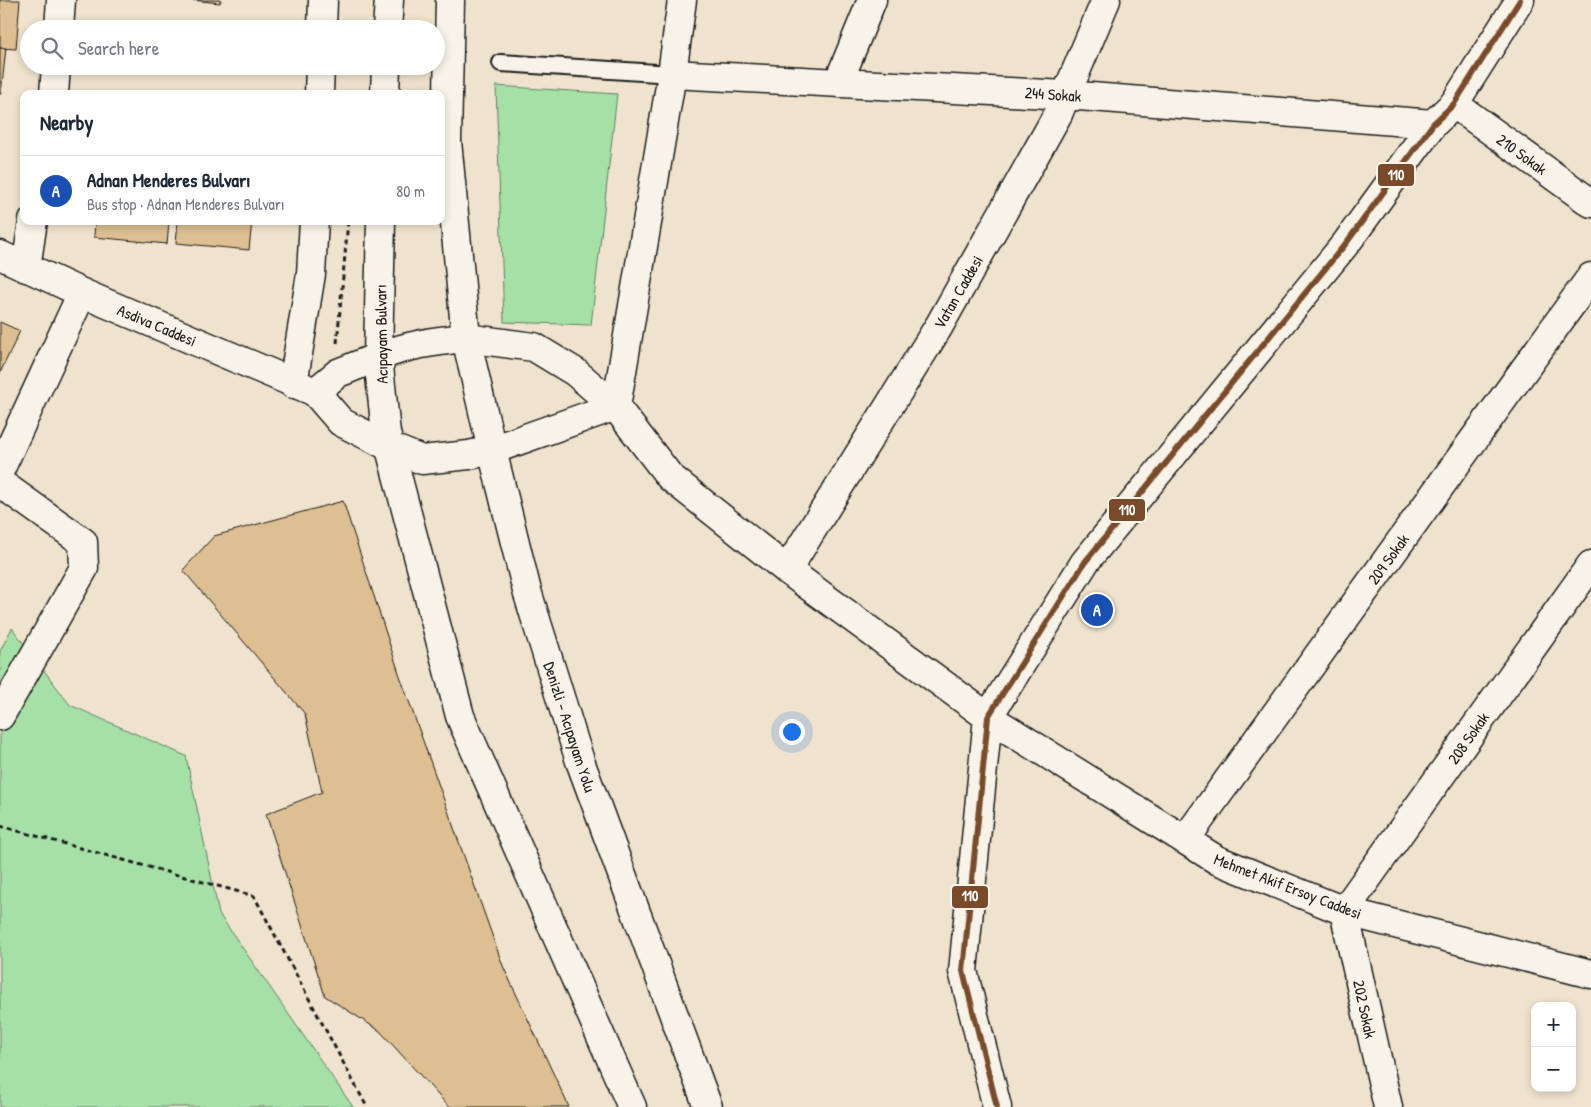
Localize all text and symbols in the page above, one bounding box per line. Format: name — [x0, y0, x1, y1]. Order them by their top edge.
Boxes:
search box — [20, 20, 445, 75]
icon: search — [38, 34, 66, 62]
text: Search here — [78, 35, 159, 61]
street label: 244 Sokak — [1024, 81, 1082, 107]
text: Nearby — [40, 108, 93, 137]
street label: 210 Sokak — [1492, 128, 1552, 180]
line badge: 110 — [1377, 163, 1415, 187]
text: 110 — [1388, 165, 1405, 184]
text: Adnan Menderes Bulvarı — [87, 167, 251, 193]
text: A — [52, 180, 60, 202]
text: 80 m — [396, 180, 425, 202]
text: Bus stop · Adnan Menderes Bulvarı — [87, 193, 285, 215]
street label: Vatan Caddesi — [928, 251, 988, 333]
street label: Acıpayam Bulvarı — [369, 284, 393, 384]
street label: Asdiva Caddesi — [114, 299, 200, 351]
line badge: 110 — [1108, 498, 1146, 522]
text: 110 — [1119, 500, 1136, 519]
street label: 209 Sokak — [1362, 529, 1414, 589]
pin: A — [1081, 591, 1113, 629]
street label: Denizli - Acıpayam Yolu — [539, 659, 602, 796]
street label: 208 Sokak — [1442, 707, 1494, 768]
your location — [779, 719, 805, 745]
street label: Mehmet Akif Ersoy Caddesi — [1211, 848, 1365, 924]
line badge: 110 — [951, 885, 989, 909]
text: 110 — [962, 886, 979, 905]
street label: 202 Sokak — [1348, 978, 1382, 1041]
map controls — [1531, 1002, 1576, 1092]
button: + — [1531, 1002, 1576, 1047]
button: − — [1531, 1047, 1576, 1092]

